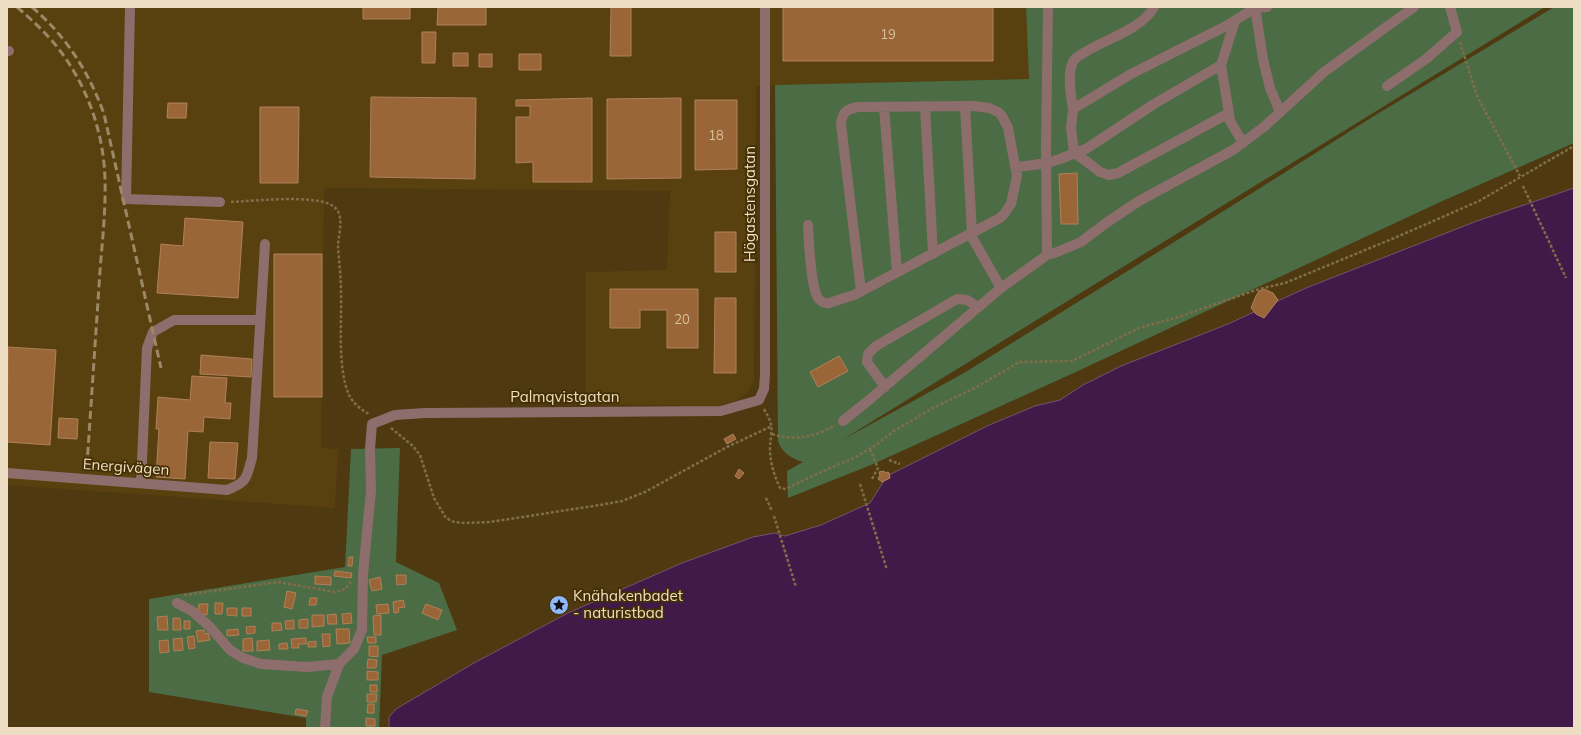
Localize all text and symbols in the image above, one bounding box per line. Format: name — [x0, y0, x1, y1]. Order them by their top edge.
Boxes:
house number: 19 — [880, 26, 896, 42]
house number: 18 — [708, 127, 724, 143]
street label: Högastensgatan — [740, 146, 759, 262]
house number: 20 — [674, 311, 690, 327]
street label: Palmqvistgatan — [510, 387, 620, 406]
street label: Energivägen — [82, 454, 170, 479]
place label: Knähakenbadet - naturistbad — [573, 586, 683, 622]
place icon: Knähakenbadet - naturistbad — [548, 594, 570, 616]

